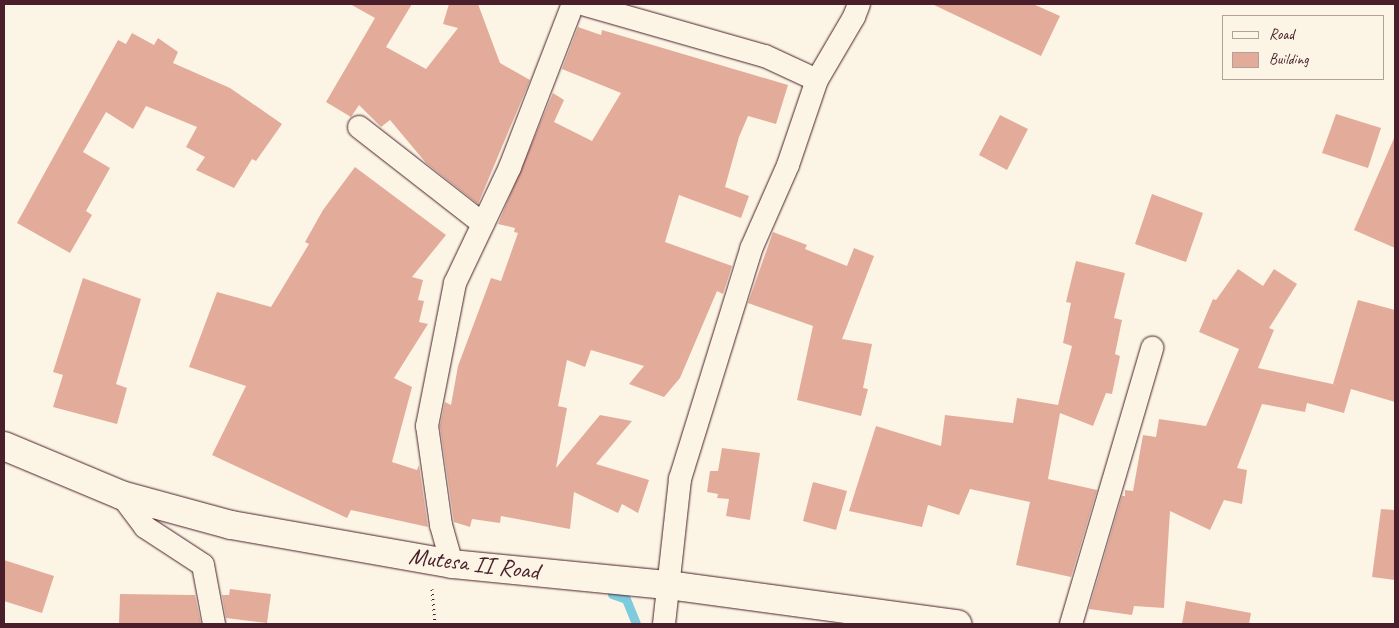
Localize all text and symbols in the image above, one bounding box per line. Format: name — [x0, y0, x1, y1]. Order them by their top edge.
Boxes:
legend — [1222, 15, 1384, 80]
text: Road — [1269, 25, 1294, 44]
text: Building — [1269, 50, 1308, 69]
street label: Mutesa II Road — [407, 542, 541, 586]

